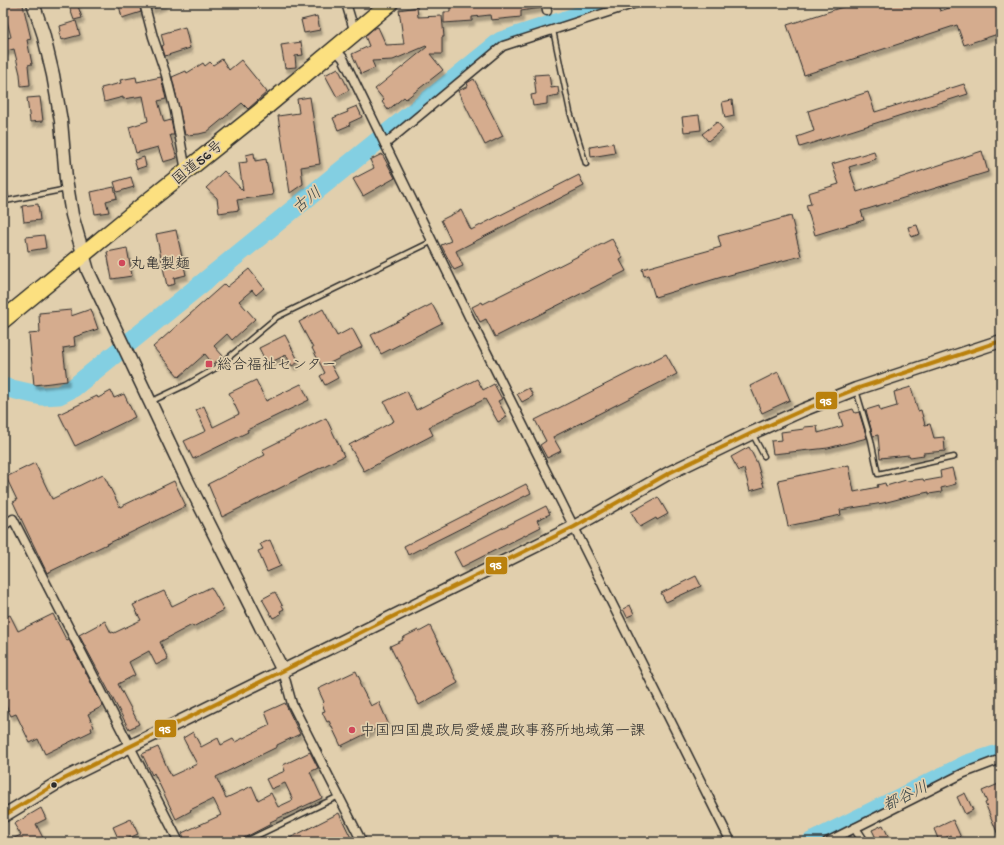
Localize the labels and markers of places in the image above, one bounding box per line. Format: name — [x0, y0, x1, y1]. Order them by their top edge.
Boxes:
place label: 丸亀製麺 — [130, 255, 190, 274]
marker: 丸亀製麺 — [117, 258, 127, 268]
place label: 総合福祉センター — [217, 356, 336, 375]
marker: 総合福祉センター — [204, 359, 214, 369]
place label: 中国四国農政局愛媛農政事務所地域第一課 — [360, 722, 645, 741]
marker: 中国四国農政局愛媛農政事務所地域第一課 — [347, 725, 357, 735]
unlabelled marker — [49, 780, 59, 790]

